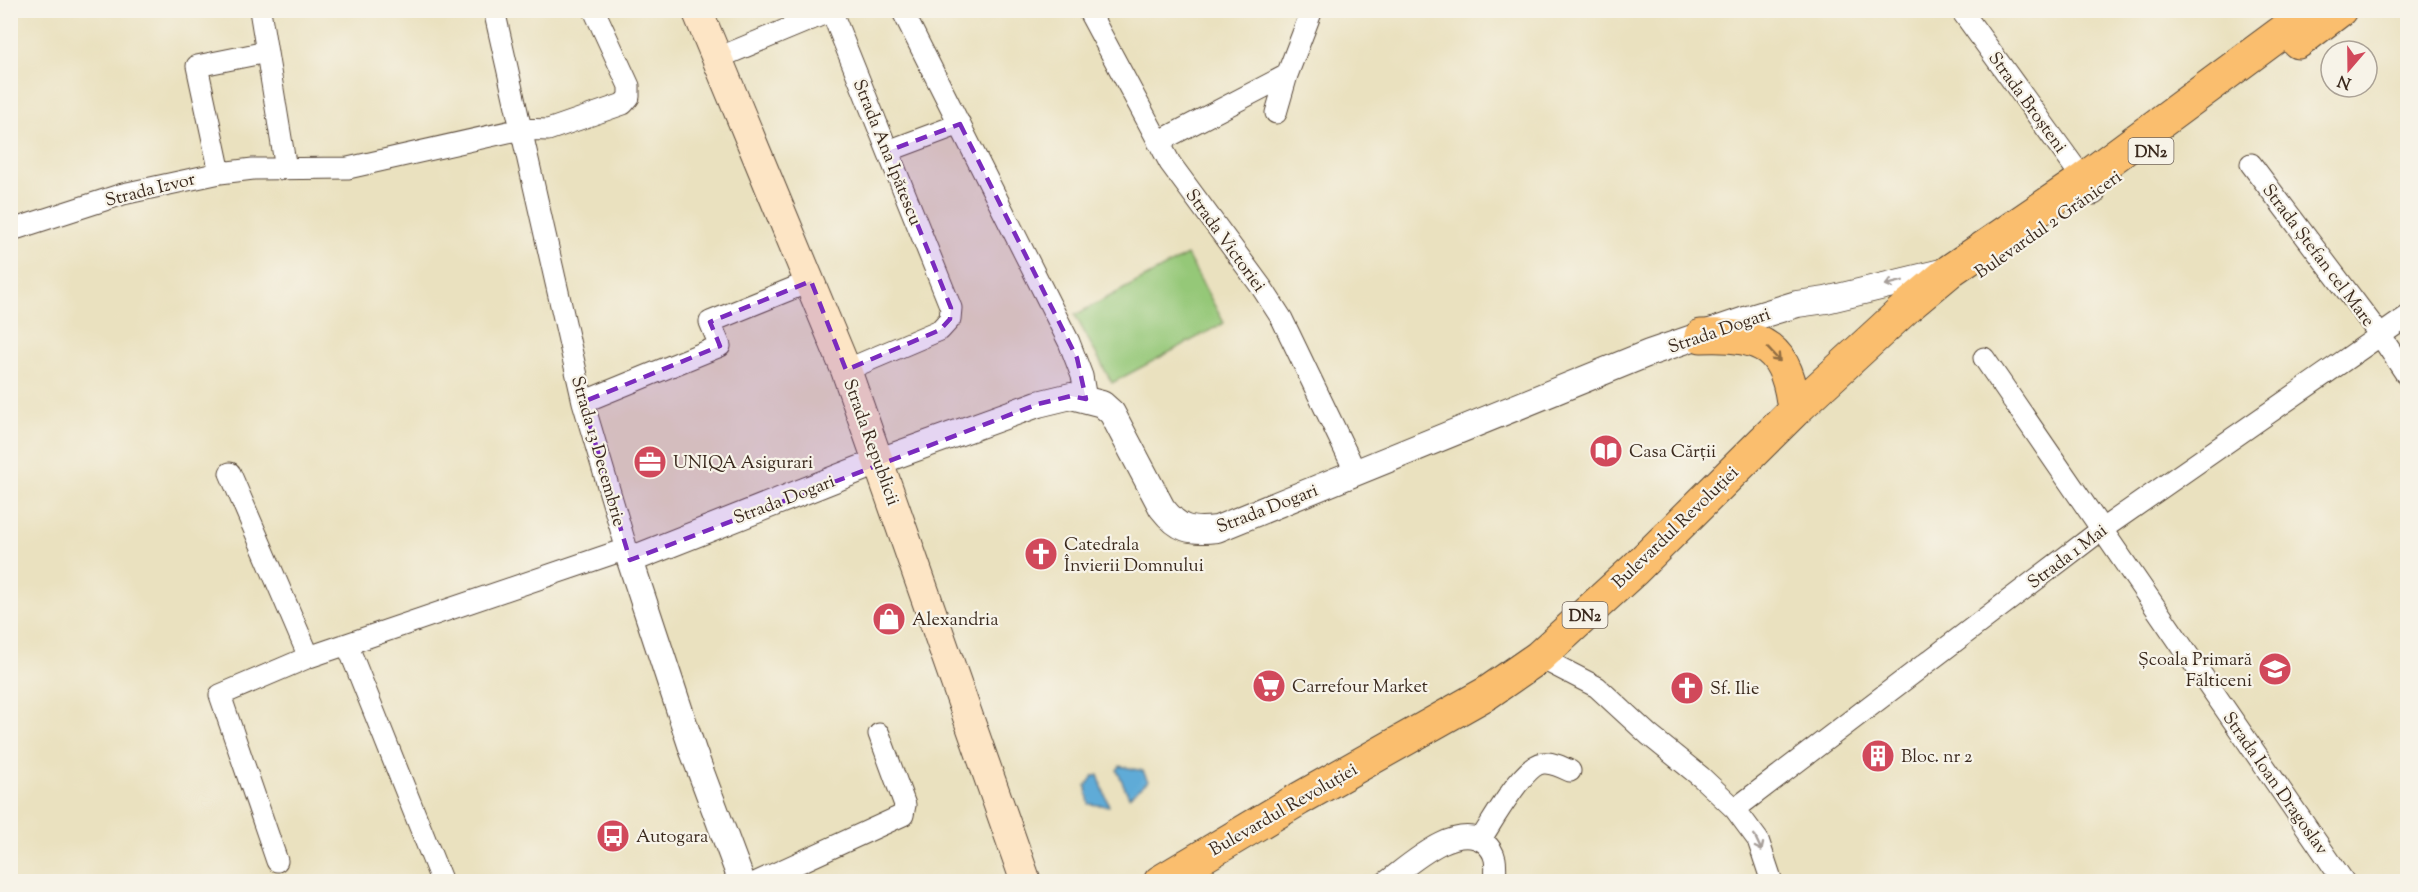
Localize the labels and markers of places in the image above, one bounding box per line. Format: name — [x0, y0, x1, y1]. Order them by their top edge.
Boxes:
library icon: Casa Cărții — [1588, 433, 1624, 469]
place label: Casa Cărții — [1629, 440, 1716, 466]
office icon: UNIQA Asigurari — [632, 444, 668, 480]
place label: UNIQA Asigurari — [673, 451, 813, 477]
place label: Catedrala Învierii Domnului — [1064, 533, 1204, 580]
church icon: Catedrala Învierii Domnului — [1023, 536, 1059, 572]
shop icon: Alexandria — [871, 601, 907, 637]
place label: Alexandria — [912, 608, 998, 634]
place label: Școala Primară Fălticeni — [2138, 648, 2252, 695]
school or university icon: Școala Primară Fălticeni — [2257, 651, 2293, 687]
supermarket icon: Carrefour Market — [1251, 668, 1287, 704]
church icon: Sf. Ilie — [1669, 670, 1705, 706]
place label: Carrefour Market — [1292, 675, 1428, 701]
place label: Sf. Ilie — [1710, 677, 1759, 703]
building icon: Bloc. nr 2 — [1860, 738, 1896, 774]
place label: Bloc. nr 2 — [1901, 745, 1973, 771]
bus stop icon: Autogara — [595, 818, 631, 854]
place label: Autogara — [636, 825, 708, 851]

